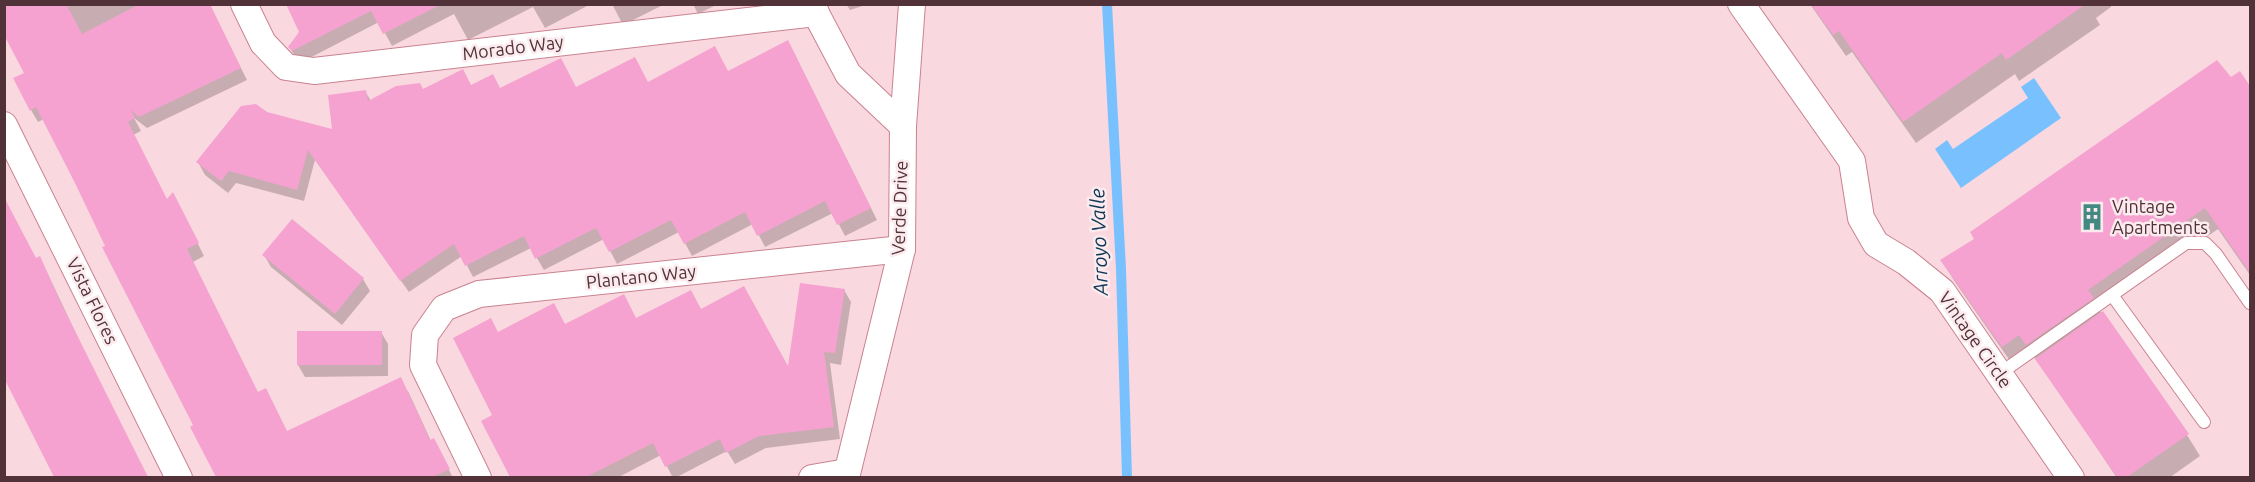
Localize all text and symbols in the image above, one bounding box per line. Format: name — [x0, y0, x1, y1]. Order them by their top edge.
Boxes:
street label: Morado Way — [461, 31, 565, 63]
street label: Verde Drive — [887, 160, 911, 256]
water label: Arroyo Valle — [1085, 188, 1112, 297]
place label: Vintage Apartments — [2112, 196, 2208, 237]
building icon: Vintage Apartments — [2077, 202, 2107, 232]
street label: Vista Flores — [63, 254, 123, 347]
street label: Plantano Way — [585, 260, 697, 292]
street label: Vintage Circle — [1935, 288, 2016, 391]

